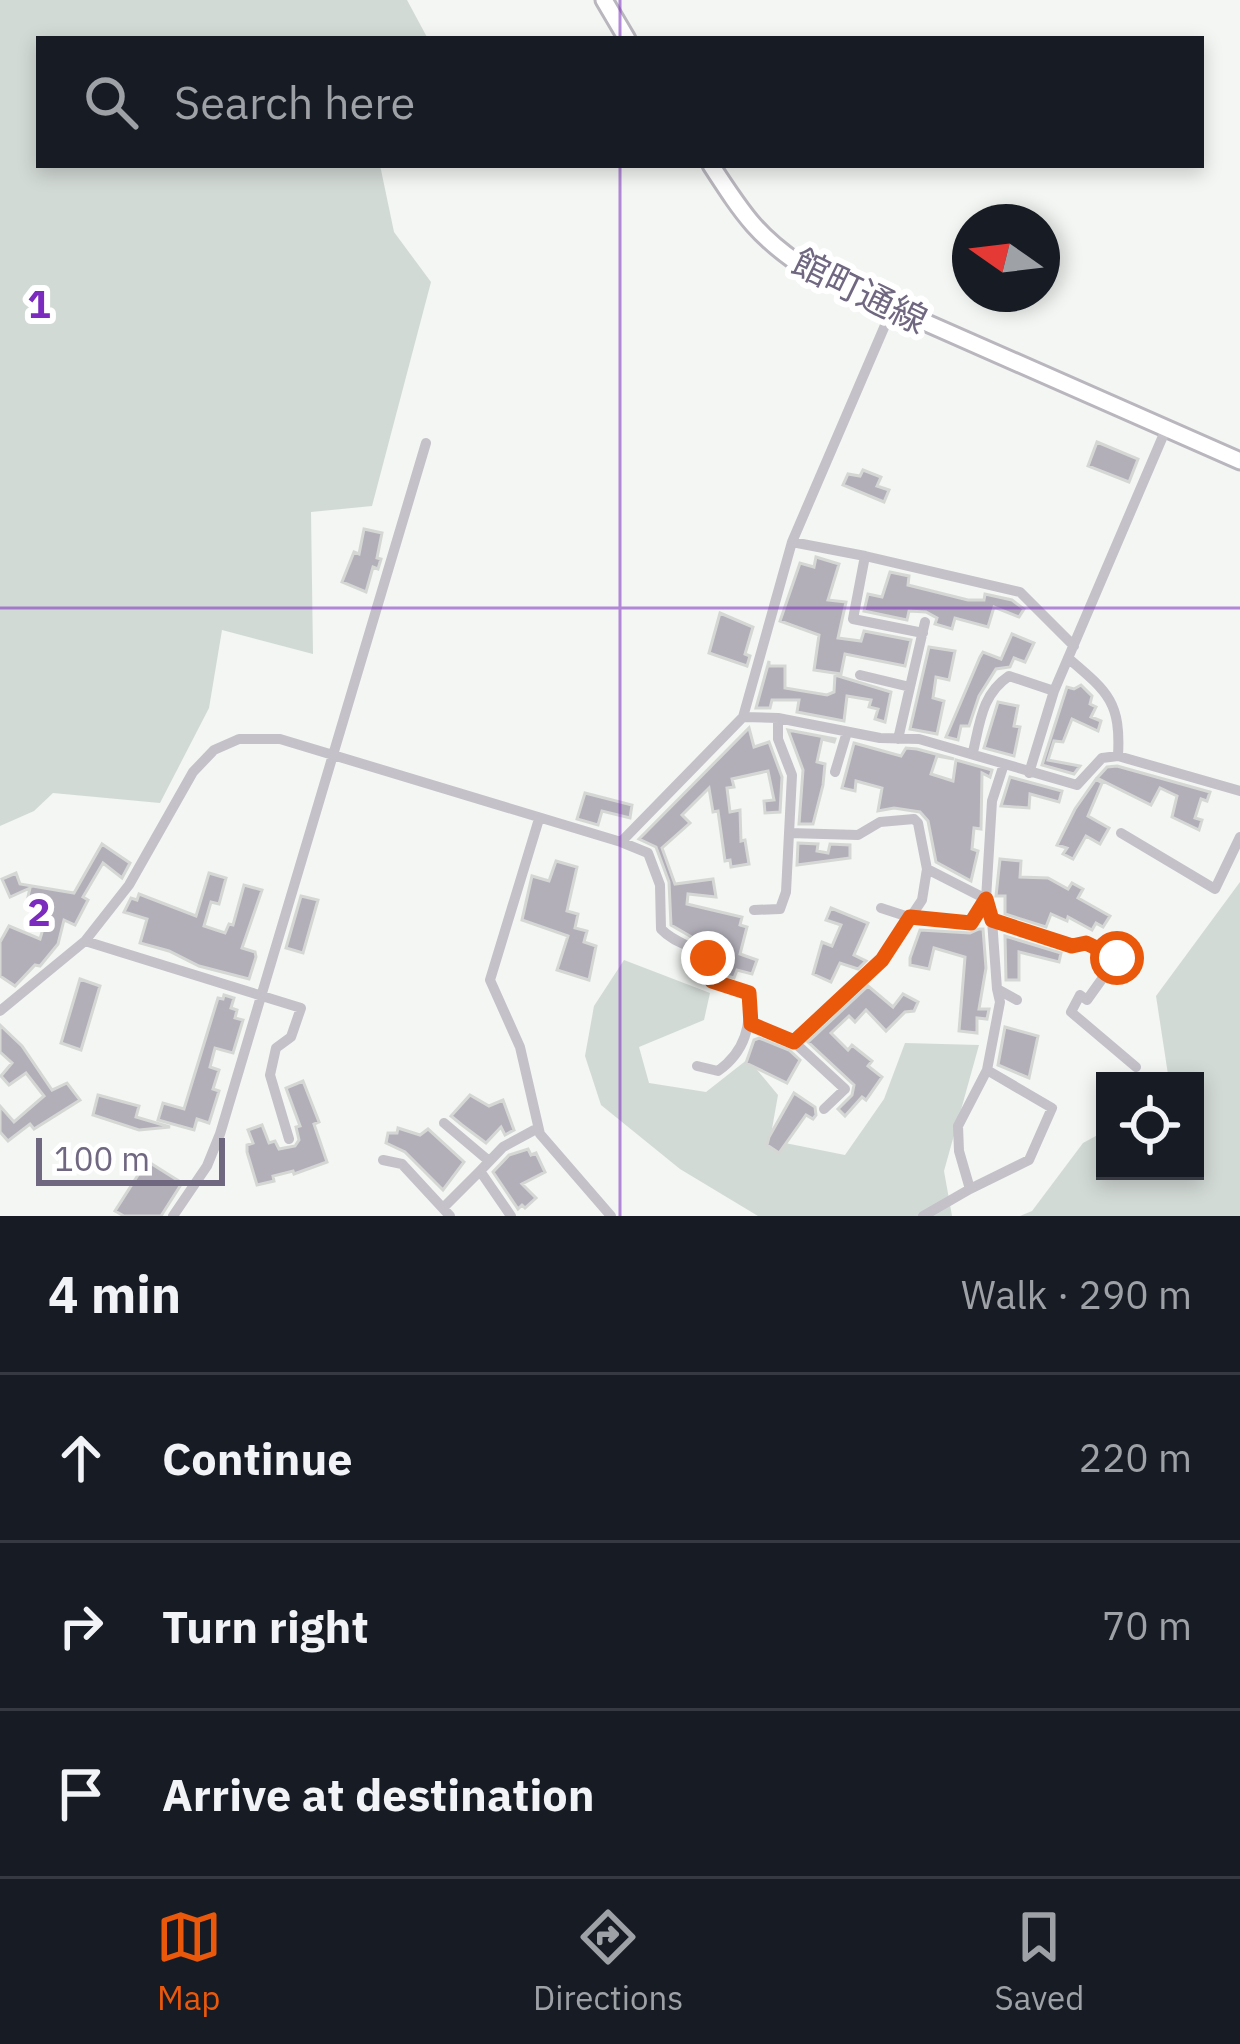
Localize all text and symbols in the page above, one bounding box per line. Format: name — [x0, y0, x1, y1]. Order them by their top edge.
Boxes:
search box — [36, 36, 1204, 168]
icon: search — [78, 69, 144, 135]
text: Search here — [174, 73, 415, 131]
north arrow — [952, 204, 1060, 312]
street label: 館町通線 — [785, 238, 935, 343]
text: 1 — [27, 278, 51, 329]
text: 2 — [27, 886, 51, 937]
route end — [681, 931, 735, 985]
route start — [1090, 931, 1144, 985]
map controls — [1096, 1072, 1204, 1180]
button: locate — [1096, 1072, 1204, 1180]
scale bar — [36, 1132, 225, 1185]
text: 100 m — [54, 1137, 150, 1180]
text: 4 min — [48, 1261, 181, 1327]
text: Walk · 290 m — [961, 1269, 1192, 1320]
icon: ahead — [48, 1425, 114, 1491]
text: Continue — [162, 1429, 353, 1487]
text: 220 m — [1079, 1432, 1192, 1483]
icon: right — [48, 1593, 114, 1659]
text: Turn right — [162, 1597, 369, 1655]
text: 70 m — [1102, 1600, 1192, 1651]
icon: arrive — [48, 1761, 114, 1827]
text: Arrive at destination — [162, 1765, 595, 1823]
tab: Map — [156, 1904, 222, 2019]
tab: Directions — [533, 1904, 683, 2019]
tab: Saved — [995, 1904, 1084, 2019]

